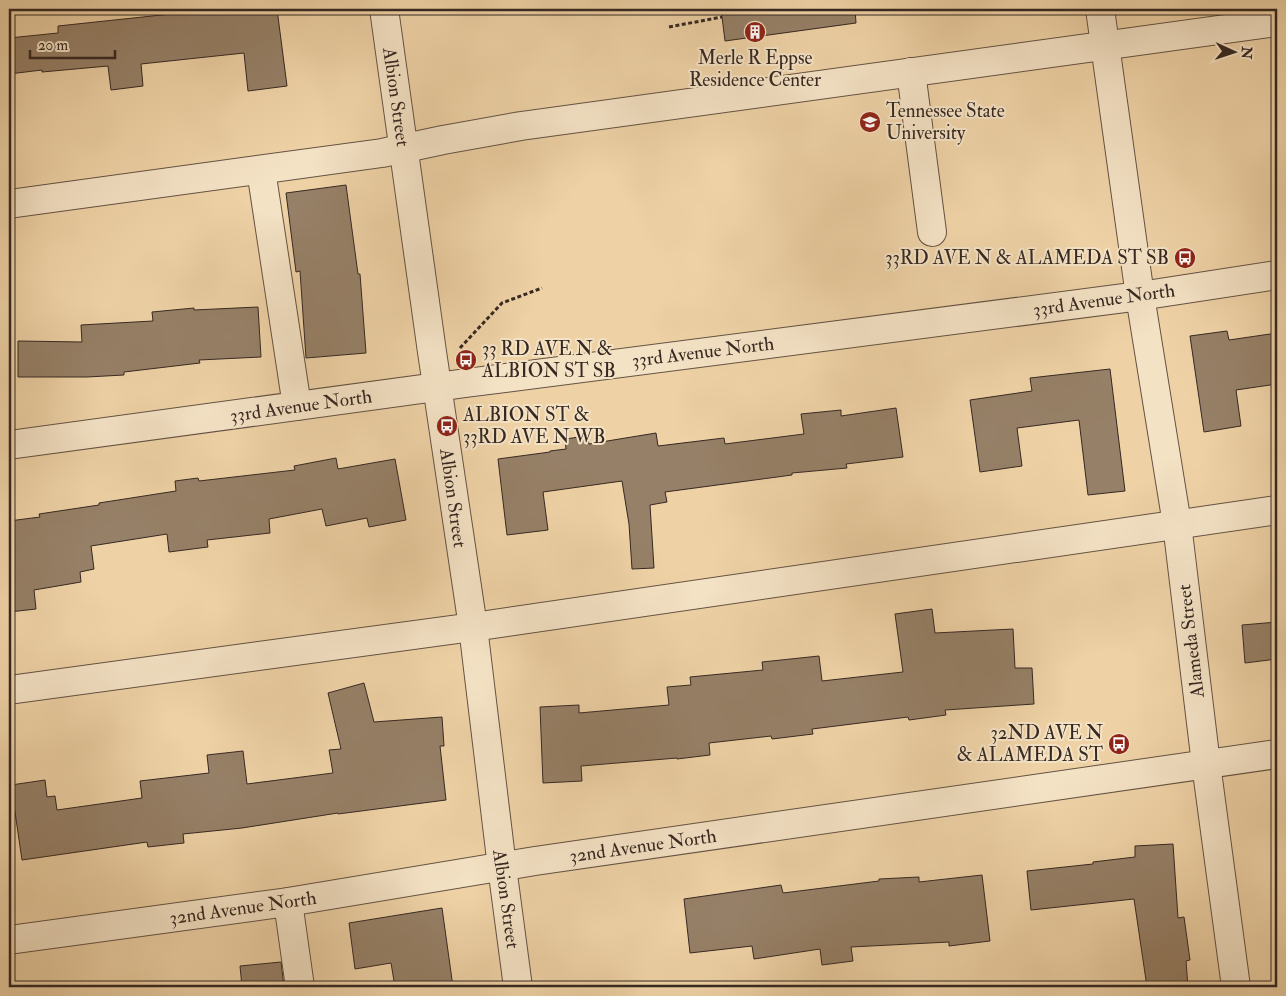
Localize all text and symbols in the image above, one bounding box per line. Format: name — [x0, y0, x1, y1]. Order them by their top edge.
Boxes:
building icon: Merle R Eppse Residence Center — [743, 20, 767, 44]
scale bar — [30, 28, 115, 60]
north arrow — [1208, 28, 1258, 78]
text: 20 m — [38, 36, 68, 55]
street label: Albion Street — [377, 45, 415, 148]
text: N — [1238, 45, 1255, 60]
place label: Merle R Eppse Residence Center — [689, 46, 821, 92]
place label: Tennessee State University — [886, 99, 1005, 145]
school or university icon: Tennessee State University — [858, 110, 882, 134]
place label: 33RD AVE N & ALAMEDA ST SB — [885, 246, 1169, 270]
bus stop icon: 33RD AVE N & ALAMEDA ST SB — [1173, 246, 1197, 270]
street label: 33rd Avenue North — [1032, 278, 1176, 322]
street label: 33rd Avenue North — [631, 331, 775, 373]
place label: 33 RD AVE N & ALBION ST SB — [481, 337, 616, 383]
bus stop icon: 33 RD AVE N & ALBION ST SB — [454, 348, 478, 372]
street label: 33rd Avenue North — [229, 384, 373, 428]
place label: ALBION ST & 33RD AVE N WB — [462, 403, 605, 449]
bus stop icon: ALBION ST & 33RD AVE N WB — [435, 414, 459, 438]
street label: Albion Street — [434, 446, 472, 549]
street label: Alameda Street — [1172, 583, 1210, 700]
place label: 32ND AVE N & ALAMEDA ST — [957, 721, 1103, 767]
bus stop icon: 32ND AVE N & ALAMEDA ST — [1107, 732, 1131, 756]
street label: 32nd Avenue North — [568, 824, 718, 868]
street label: Albion Street — [487, 847, 525, 950]
street label: 32nd Avenue North — [168, 886, 318, 930]

